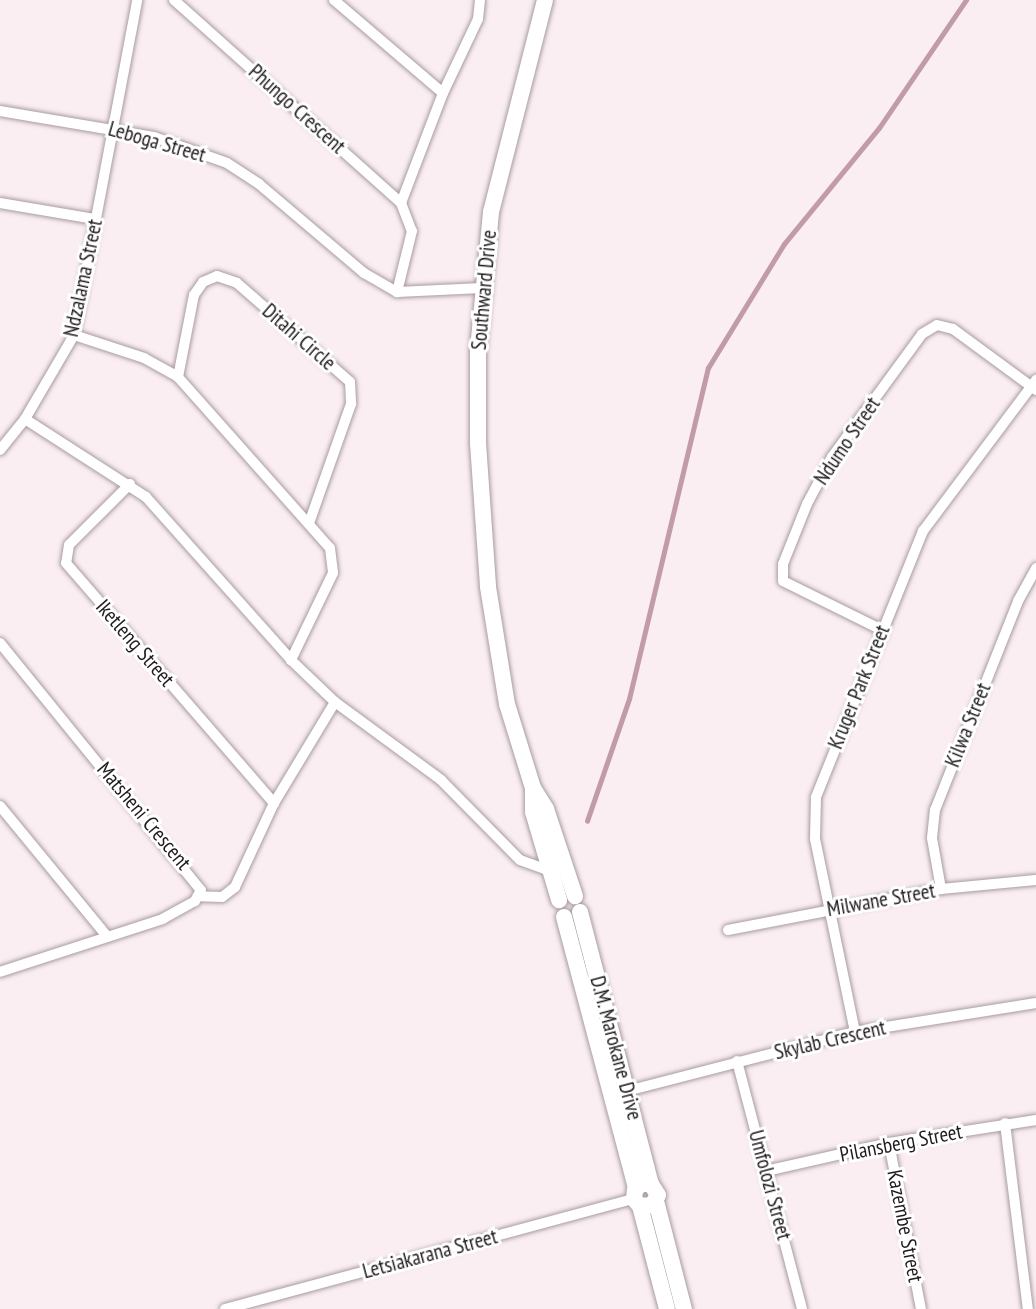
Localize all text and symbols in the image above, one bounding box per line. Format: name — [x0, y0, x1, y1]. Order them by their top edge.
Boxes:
street label: Phungo Crescent — [243, 59, 351, 159]
street label: Leboga Street — [105, 116, 209, 168]
street label: Ndzalama Street — [58, 217, 108, 339]
street label: Southward Drive — [466, 229, 502, 351]
street label: Ditahi Circle — [257, 298, 341, 376]
street label: Ndumo Street — [809, 392, 885, 490]
street label: Iketleng Street — [90, 594, 180, 692]
street label: Kruger Park Street — [823, 621, 895, 753]
street label: Kilwa Street — [940, 679, 996, 771]
street label: Matsheni Crescent — [92, 757, 196, 875]
street label: Milwane Street — [825, 878, 937, 922]
street label: D.M. Marokane Drive — [584, 973, 648, 1123]
street label: Skylab Crescent — [772, 1015, 888, 1065]
street label: Pilansberg Street — [838, 1119, 964, 1167]
street label: Umfolozi Street — [743, 1127, 797, 1243]
street label: Kazembe Street — [882, 1168, 928, 1284]
street label: Letsiakarana Street — [360, 1224, 500, 1284]

